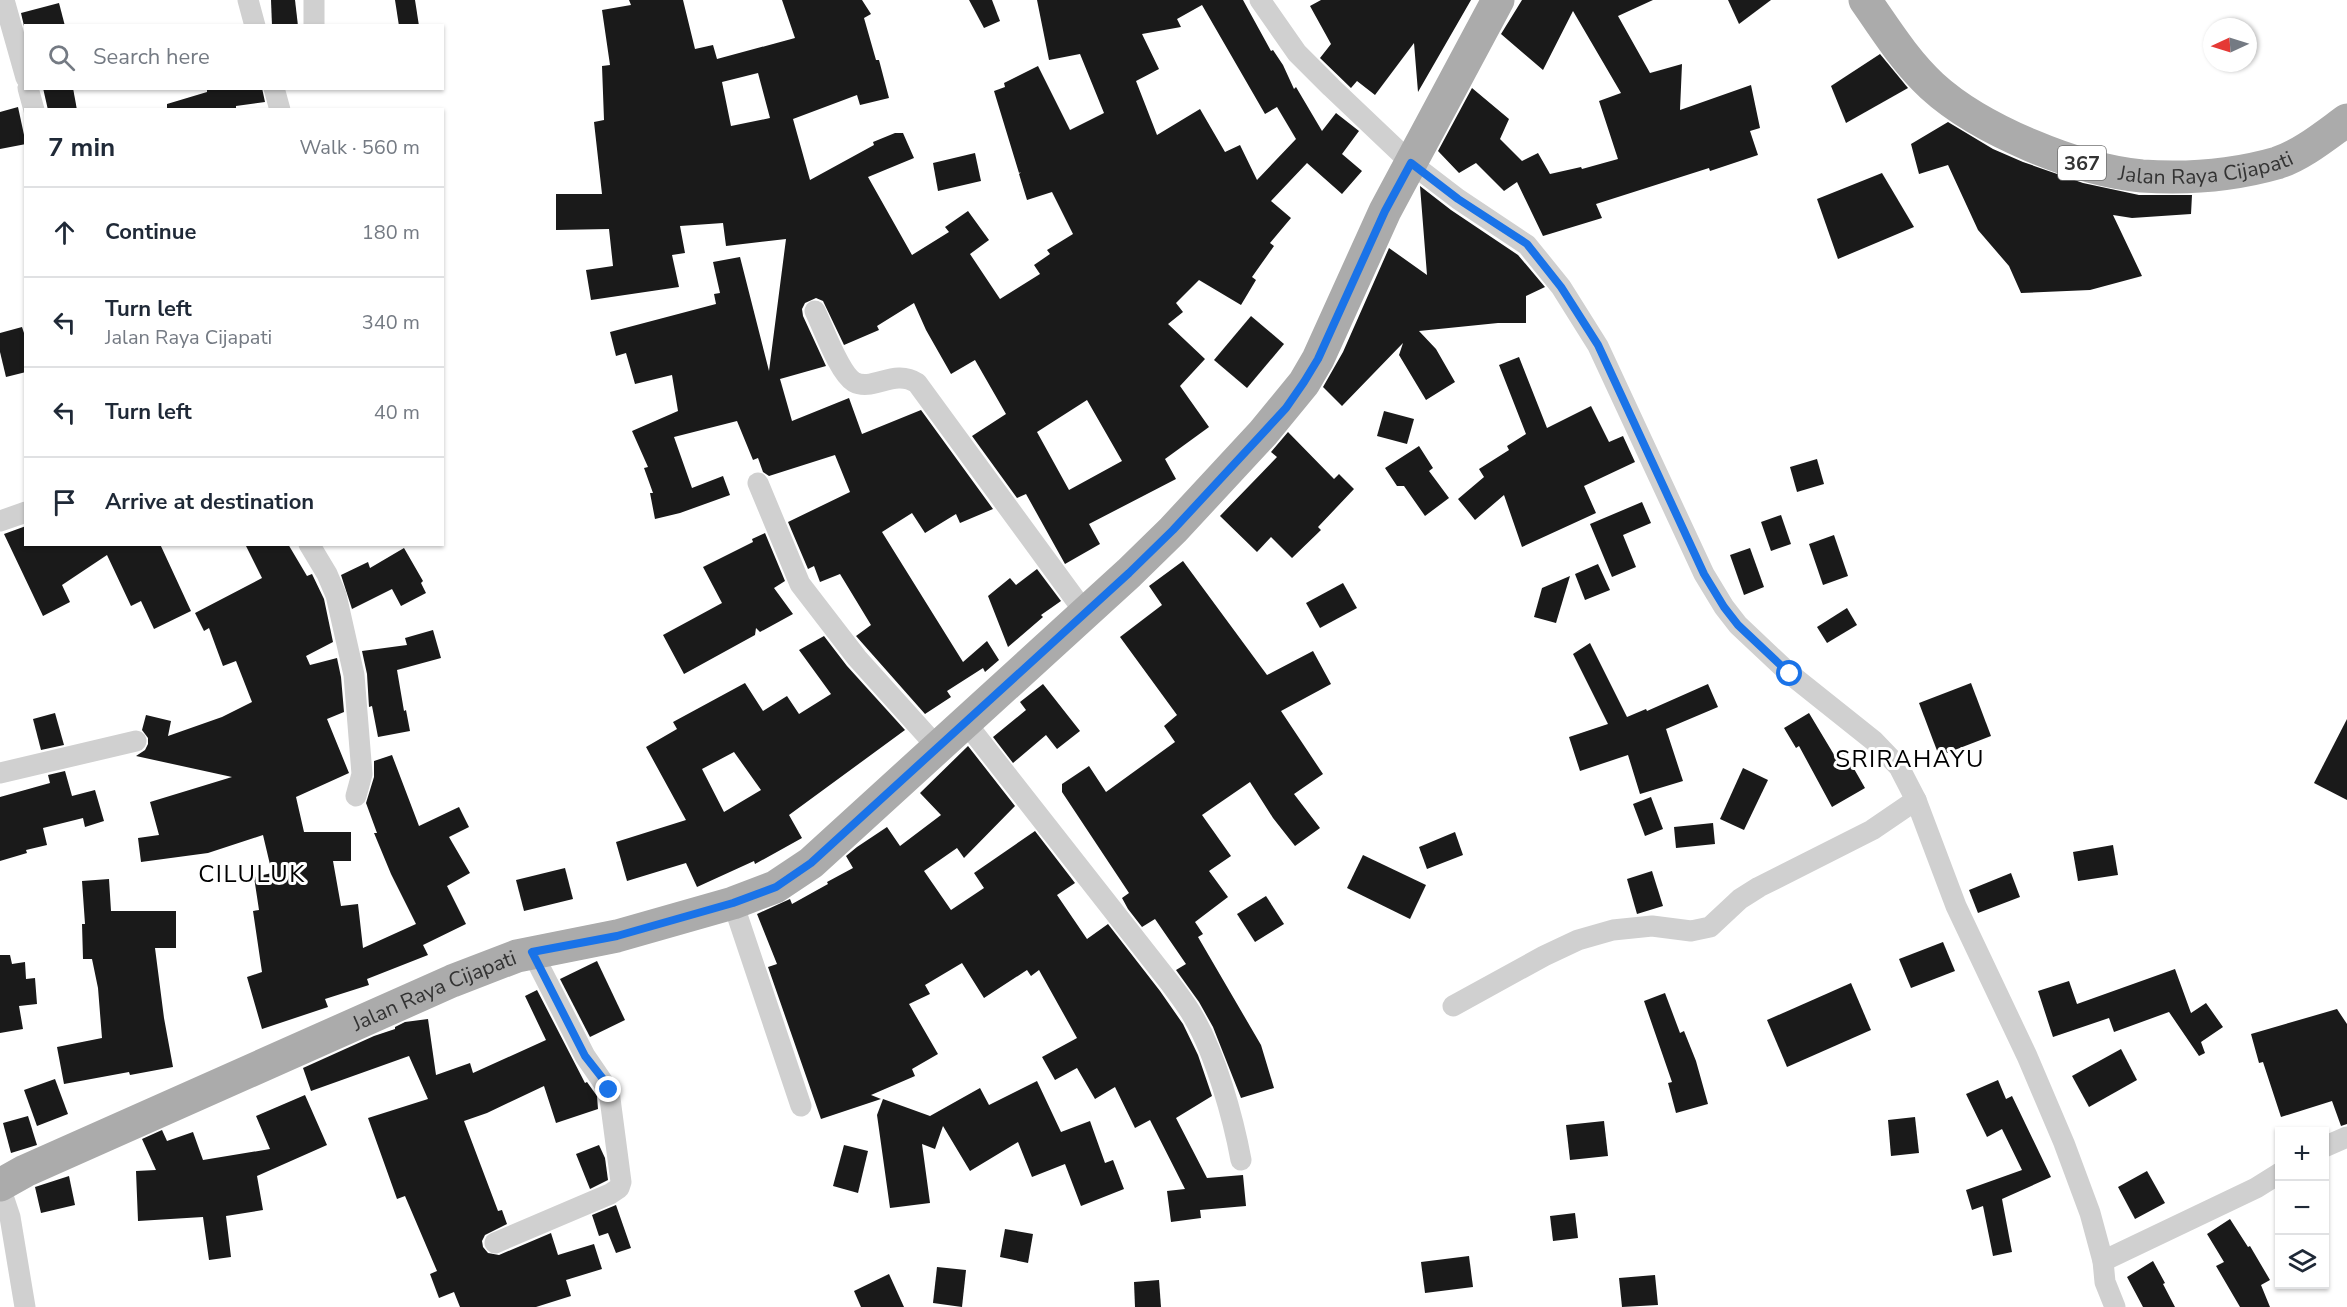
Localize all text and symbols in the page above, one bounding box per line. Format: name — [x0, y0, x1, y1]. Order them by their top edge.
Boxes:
north arrow — [2203, 18, 2257, 72]
search box — [24, 24, 444, 90]
icon: search — [45, 41, 78, 74]
text: Search here — [93, 42, 210, 72]
text: 7 min — [48, 130, 115, 165]
text: Walk · 560 m — [300, 134, 420, 161]
street label: Jalan Raya Cijapati — [2115, 144, 2298, 191]
road number: 367 — [2058, 146, 2106, 180]
icon: ahead — [48, 216, 81, 249]
text: Continue — [105, 217, 196, 247]
text: 180 m — [362, 219, 420, 246]
text: Turn left — [105, 294, 192, 324]
icon: left — [48, 306, 81, 339]
text: 340 m — [362, 309, 420, 336]
text: Jalan Raya Cijapati — [105, 324, 272, 351]
icon: left — [48, 396, 81, 429]
text: Turn left — [105, 397, 192, 427]
text: 40 m — [374, 399, 420, 426]
icon: arrive — [48, 486, 81, 519]
text: Arrive at destination — [105, 487, 314, 517]
route start — [1776, 660, 1802, 686]
district label: SRIRAHAYU — [1835, 743, 1985, 775]
district label: CILULUK — [198, 858, 306, 890]
street label: Jalan Raya Cijapati — [347, 944, 520, 1038]
route end — [595, 1076, 621, 1102]
map controls — [2275, 1127, 2329, 1289]
button: + — [2275, 1127, 2329, 1181]
button: − — [2275, 1181, 2329, 1235]
button: layers — [2275, 1235, 2329, 1289]

